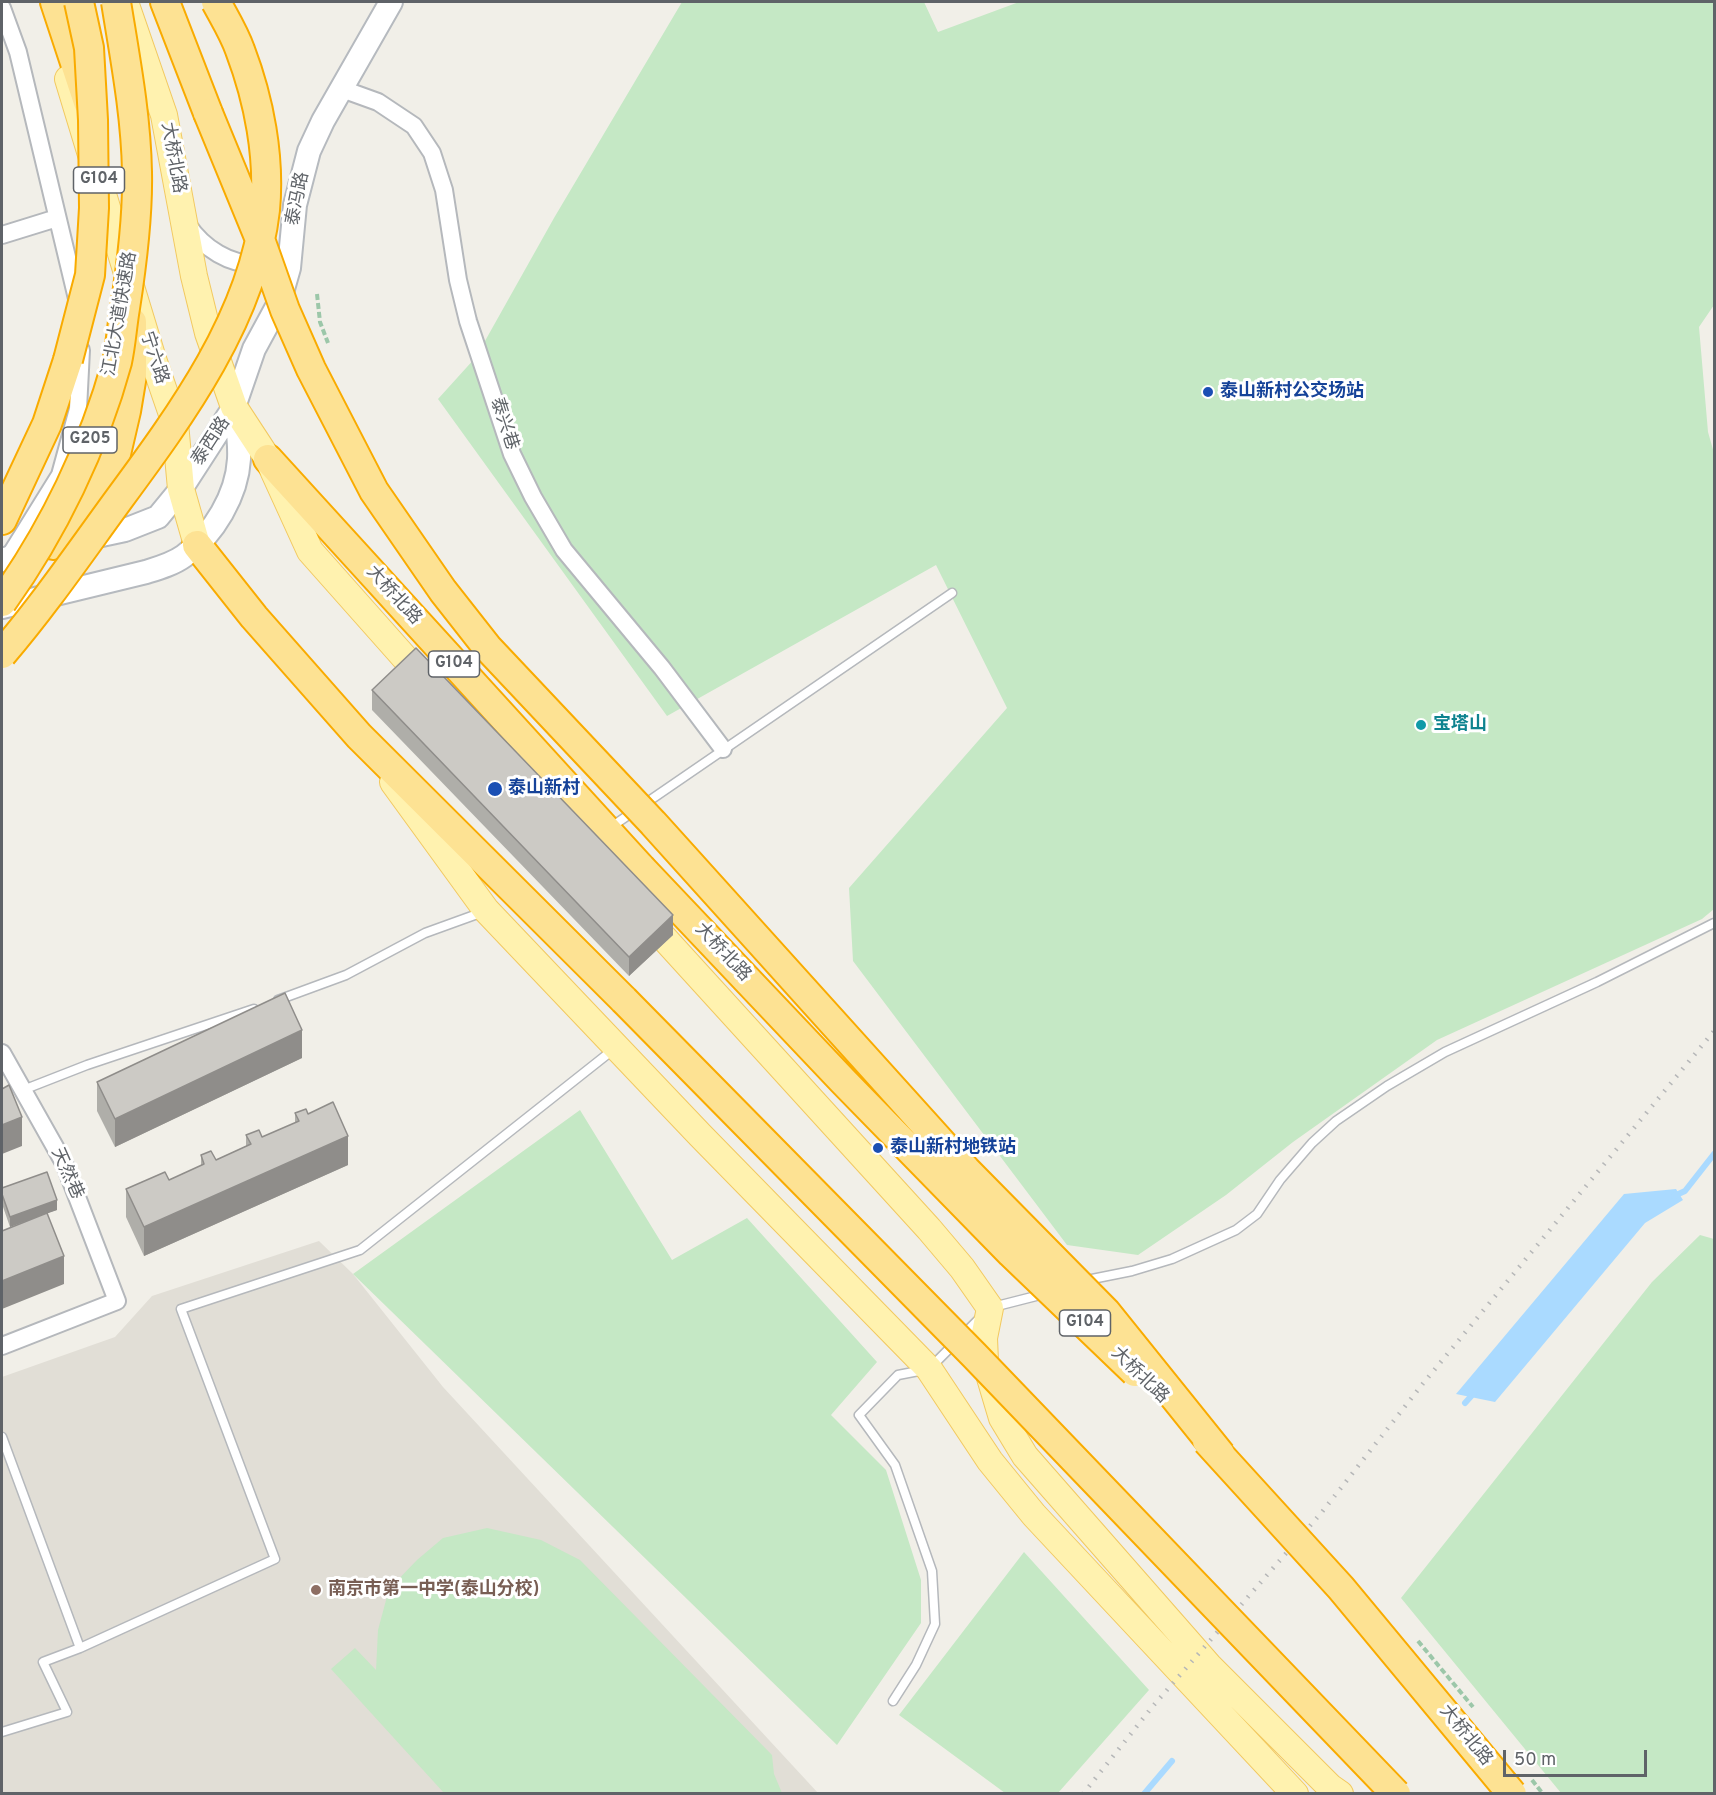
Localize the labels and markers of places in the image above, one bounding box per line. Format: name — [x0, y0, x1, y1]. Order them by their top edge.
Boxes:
place label: 泰山新村公交场站 — [1220, 381, 1364, 403]
marker: 泰山新村公交场站 — [1201, 385, 1215, 399]
place label: 宝塔山 — [1433, 714, 1487, 736]
marker: 宝塔山 — [1414, 718, 1428, 732]
place label: 泰山新村 — [508, 778, 580, 800]
marker: 泰山新村 — [486, 780, 504, 798]
place label: 泰山新村地铁站 — [890, 1137, 1016, 1159]
marker: 泰山新村地铁站 — [871, 1141, 885, 1155]
place label: 南京市第一中学(泰山分校) — [328, 1579, 539, 1601]
marker: 南京市第一中学(泰山分校) — [309, 1583, 323, 1597]

